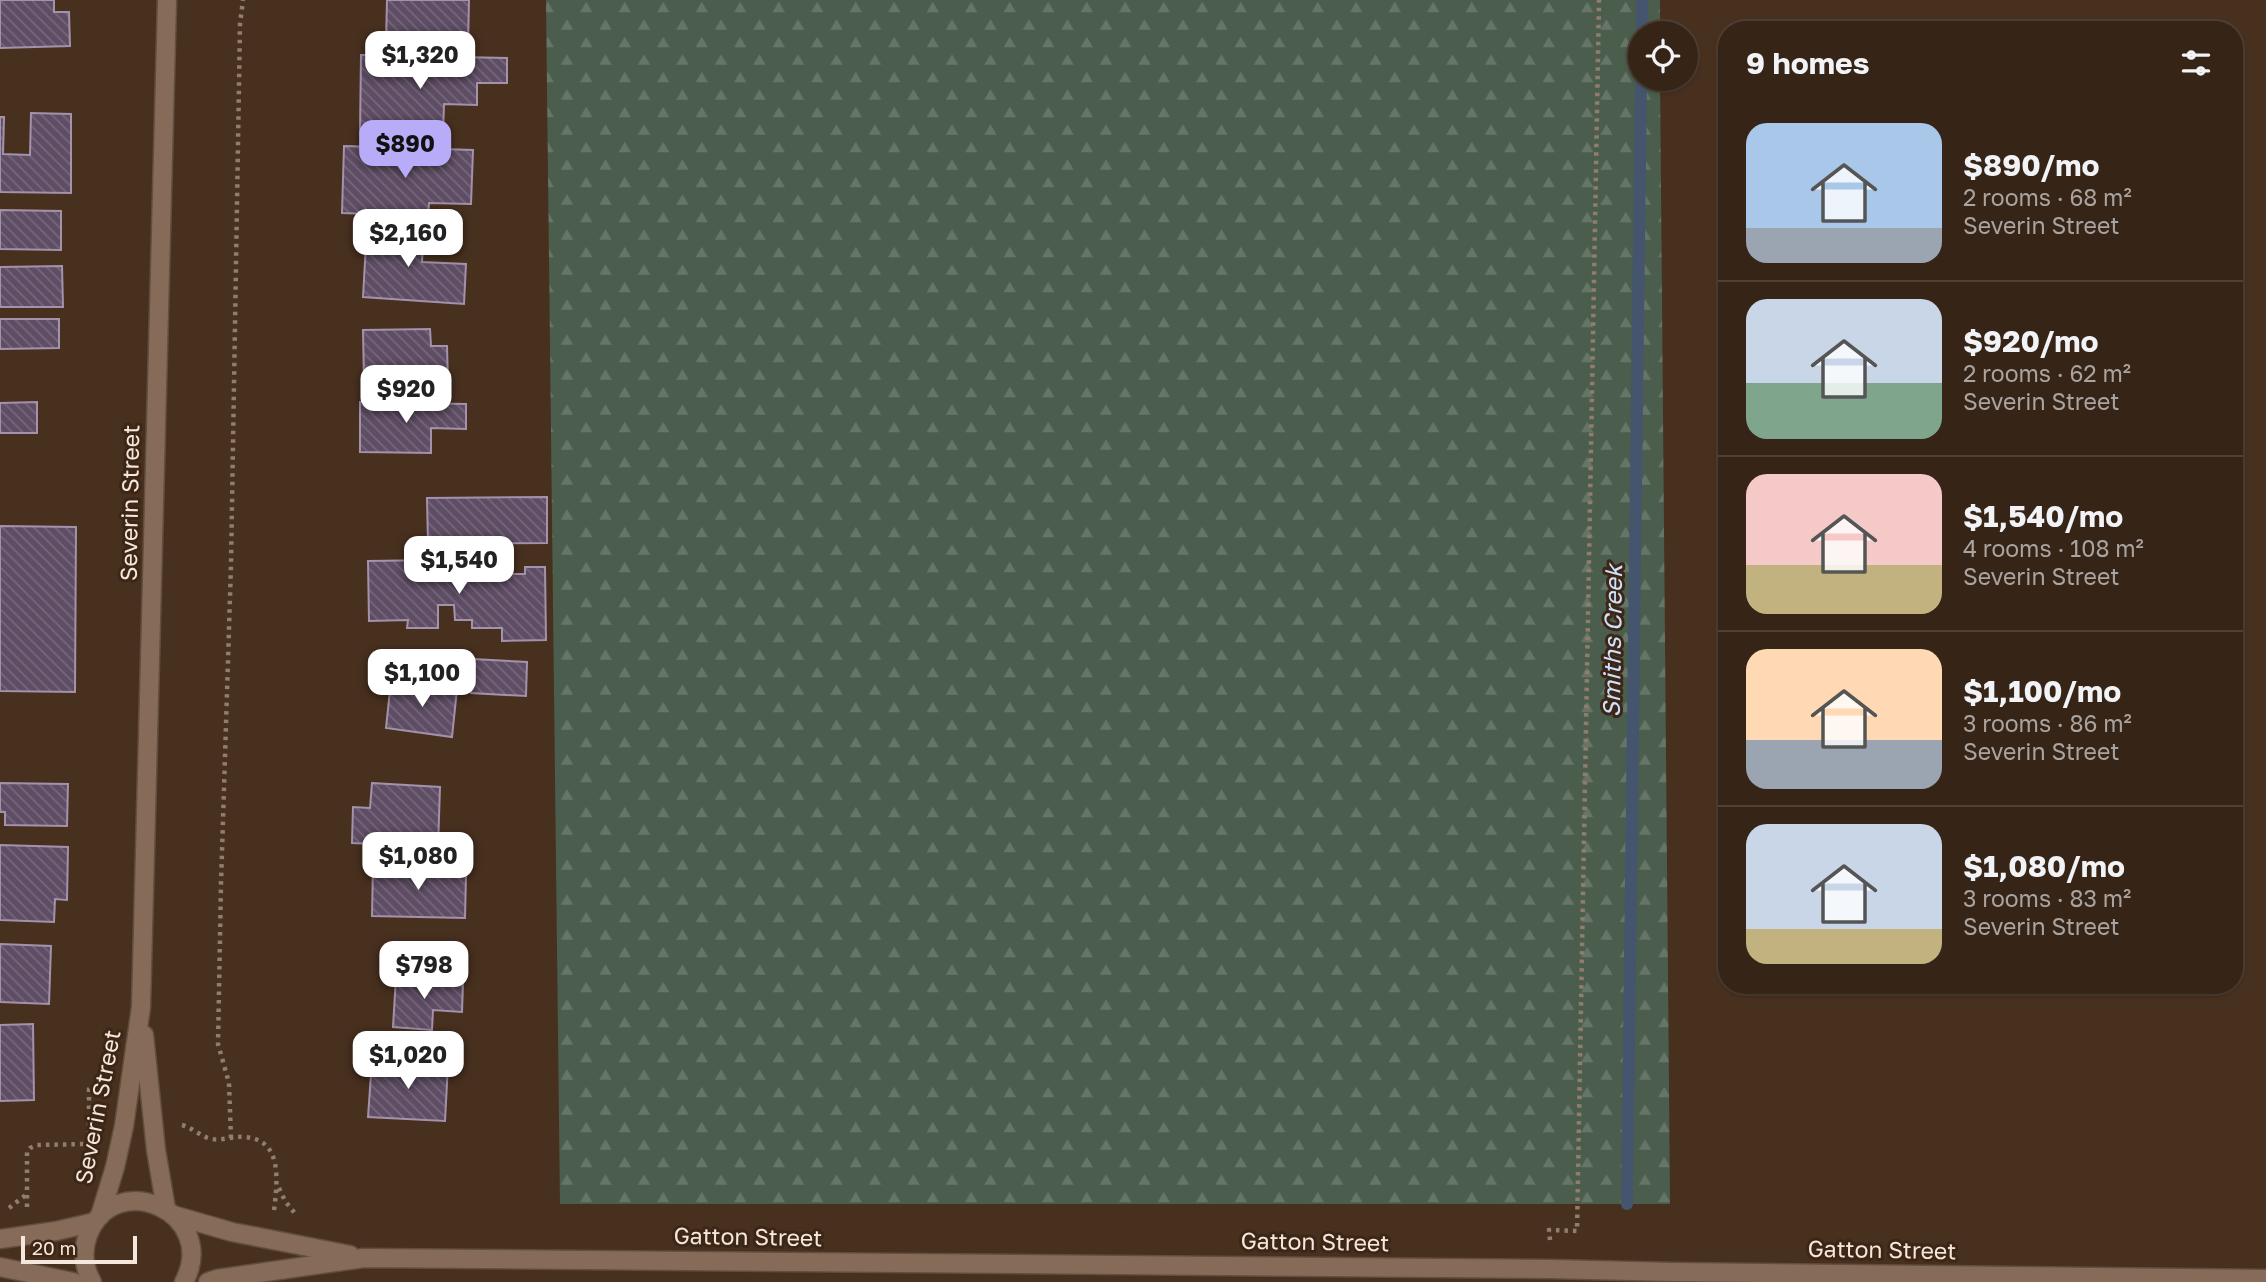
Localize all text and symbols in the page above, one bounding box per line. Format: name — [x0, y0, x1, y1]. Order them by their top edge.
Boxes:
map controls — [1628, 21, 1698, 91]
button: locate — [1628, 21, 1698, 91]
pin: $1,320 — [363, 32, 477, 91]
text: $1,320 — [381, 40, 459, 68]
icon: filters — [2177, 44, 2215, 82]
text: 9 homes — [1746, 45, 1869, 81]
pin: $890 — [364, 120, 446, 180]
text: $890 — [375, 129, 435, 157]
text: $890/mo — [1963, 147, 2100, 183]
icon: home — [1802, 151, 1886, 235]
text: 2 rooms · 68 m² — [1963, 183, 2132, 211]
pin: $2,160 — [351, 210, 465, 269]
text: Severin Street — [1963, 211, 2119, 239]
text: $2,160 — [369, 218, 447, 246]
text: $920/mo — [1963, 323, 2099, 359]
icon: home — [1802, 327, 1886, 411]
text: 2 rooms · 62 m² — [1963, 359, 2131, 387]
pin: $920 — [365, 366, 447, 425]
text: $920 — [377, 374, 436, 402]
text: Severin Street — [1963, 387, 2119, 415]
street label: Severin Street — [114, 425, 144, 581]
text: $1,540/mo — [1963, 498, 2123, 534]
icon: home — [1802, 502, 1886, 586]
text: 4 rooms · 108 m² — [1963, 534, 2144, 562]
pin: $1,540 — [402, 536, 516, 596]
text: $1,540 — [420, 545, 498, 573]
water label: Smiths Creek — [1596, 562, 1627, 718]
text: Severin Street — [1963, 562, 2119, 590]
pin: $1,100 — [365, 650, 479, 709]
text: $1,100 — [384, 658, 460, 686]
text: $1,100/mo — [1963, 673, 2121, 709]
icon: home — [1802, 677, 1886, 761]
text: 3 rooms · 86 m² — [1963, 709, 2132, 737]
text: Severin Street — [1963, 737, 2119, 765]
pin: $1,080 — [361, 832, 475, 892]
text: $1,080 — [378, 841, 458, 869]
text: $1,080/mo — [1963, 848, 2125, 884]
icon: home — [1802, 852, 1886, 936]
text: 3 rooms · 83 m² — [1963, 884, 2131, 912]
text: Severin Street — [1963, 912, 2119, 940]
pin: $798 — [383, 942, 465, 1001]
text: $798 — [395, 950, 453, 978]
street label: Severin Street — [68, 1027, 126, 1186]
pin: $1,020 — [351, 1032, 465, 1091]
text: $1,020 — [369, 1040, 447, 1068]
street label: Gatton Street — [673, 1221, 823, 1251]
street label: Gatton Street — [1240, 1226, 1390, 1256]
scale bar — [21, 1233, 136, 1265]
street label: Gatton Street — [1807, 1234, 1957, 1264]
text: 20 m — [32, 1236, 76, 1259]

